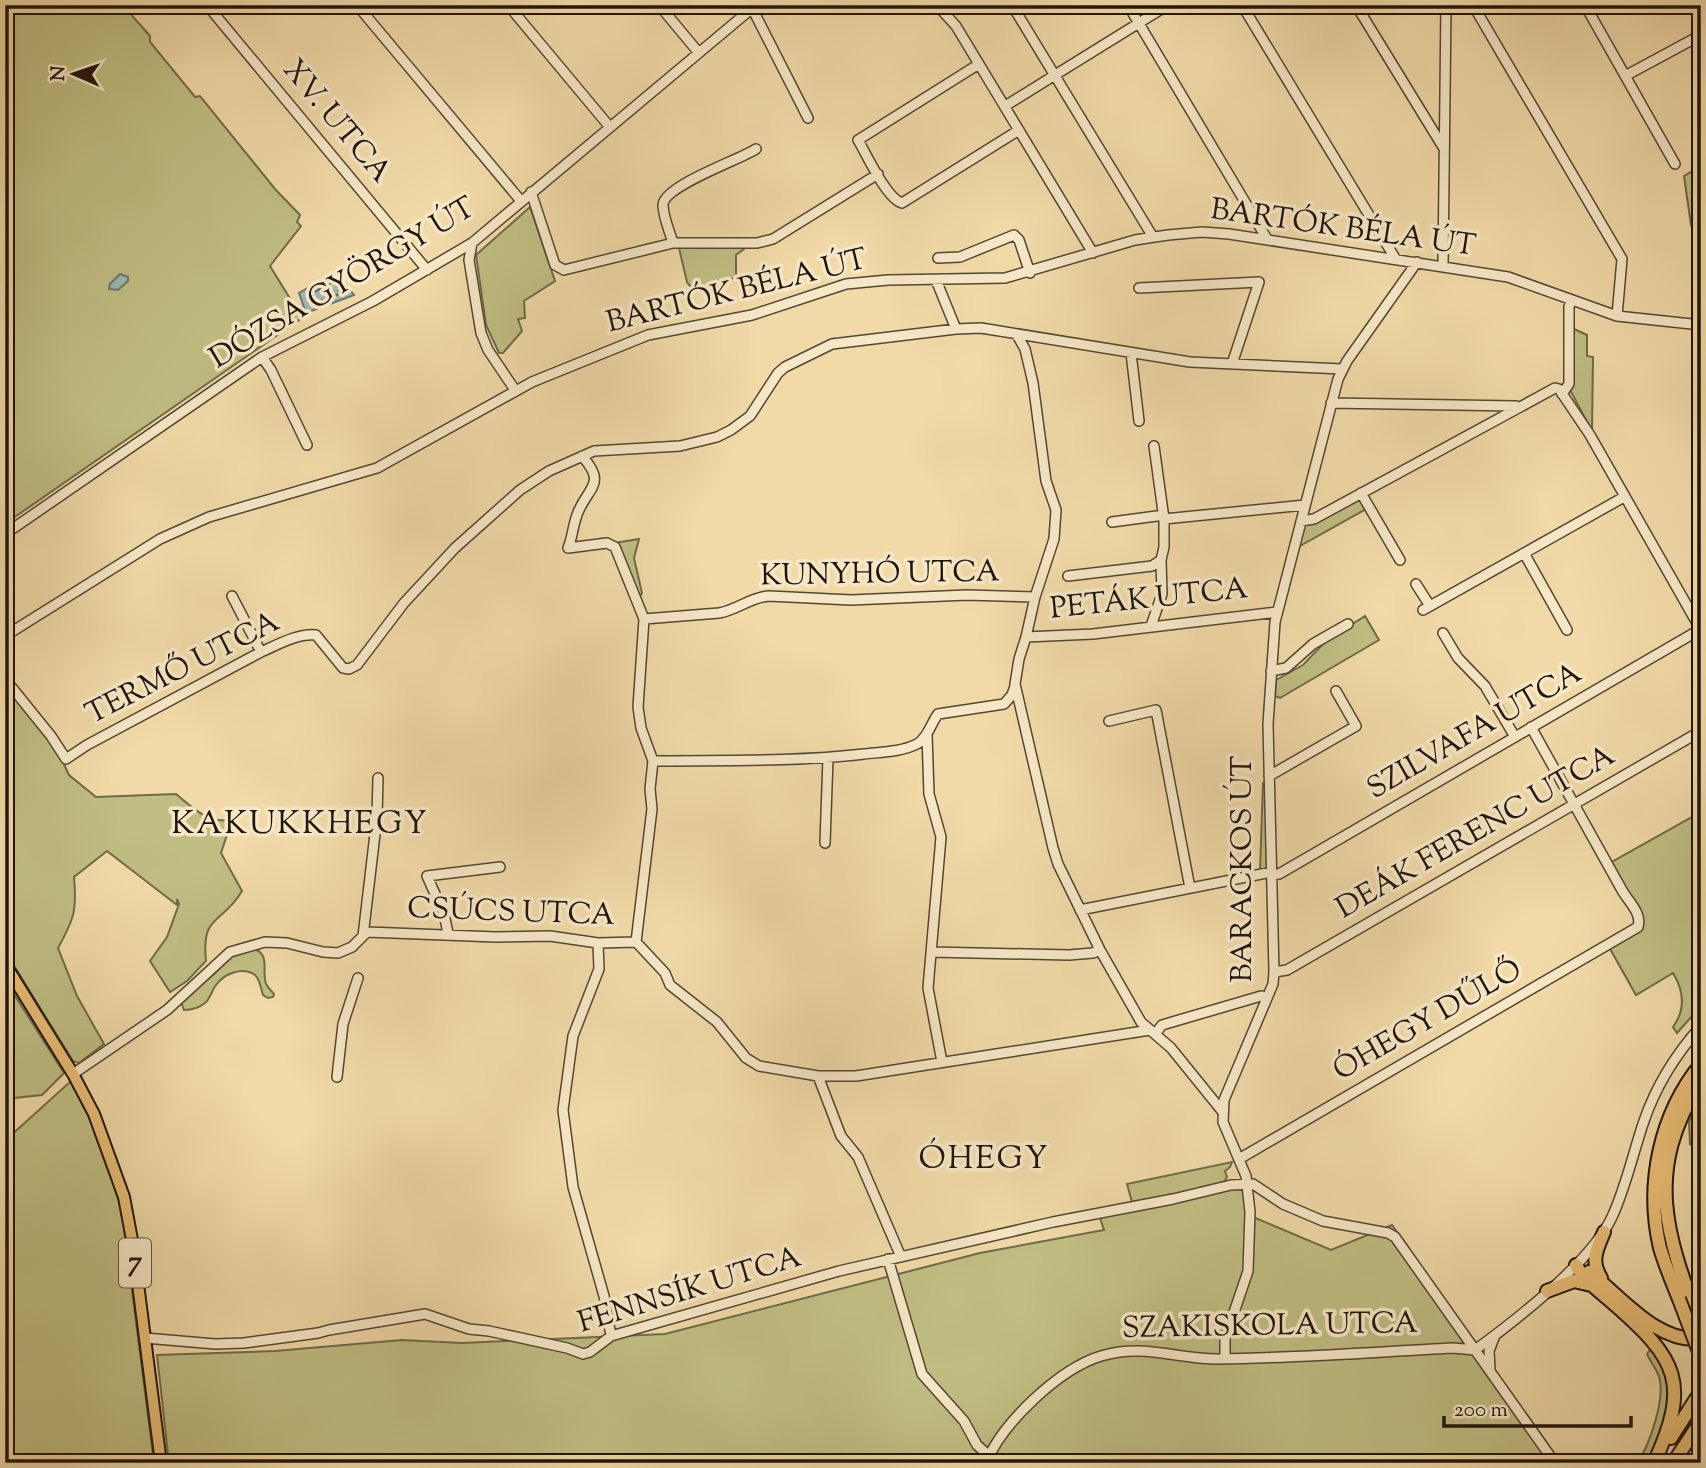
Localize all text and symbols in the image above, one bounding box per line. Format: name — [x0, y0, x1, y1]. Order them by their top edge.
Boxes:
north arrow — [38, 38, 108, 108]
street label: XV. UTCA — [271, 51, 401, 193]
text: N — [46, 65, 73, 82]
street label: DÓZSA GYÖRGY ÚT — [202, 188, 484, 380]
street label: BARTÓK BÉLA ÚT — [1208, 189, 1478, 269]
street label: BARTÓK BÉLA ÚT — [602, 239, 872, 345]
street label: KUNYHÓ UTCA — [760, 551, 1000, 599]
street label: PETÁK UTCA — [1048, 568, 1250, 632]
street label: TERMŐ UTCA — [79, 602, 287, 736]
street label: SZILVAFA UTCA — [1360, 653, 1590, 811]
street label: DEÁK FERENC UTCA — [1328, 735, 1624, 931]
street label: BARACKOS ÚT — [1222, 756, 1265, 982]
district label: KAKUKKHEGY — [171, 802, 429, 848]
street label: CSÚCS UTCA — [406, 888, 616, 938]
street label: ÓHEGY DŰLŐ — [1326, 949, 1530, 1093]
district label: ÓHEGY — [919, 1137, 1049, 1183]
street label: FENNSÍK UTCA — [573, 1237, 807, 1345]
road number: 7 — [119, 1238, 151, 1288]
street label: SZAKISKOLA UTCA — [1122, 1303, 1418, 1351]
scale bar — [1444, 1384, 1631, 1428]
text: 200 m — [1454, 1396, 1508, 1426]

